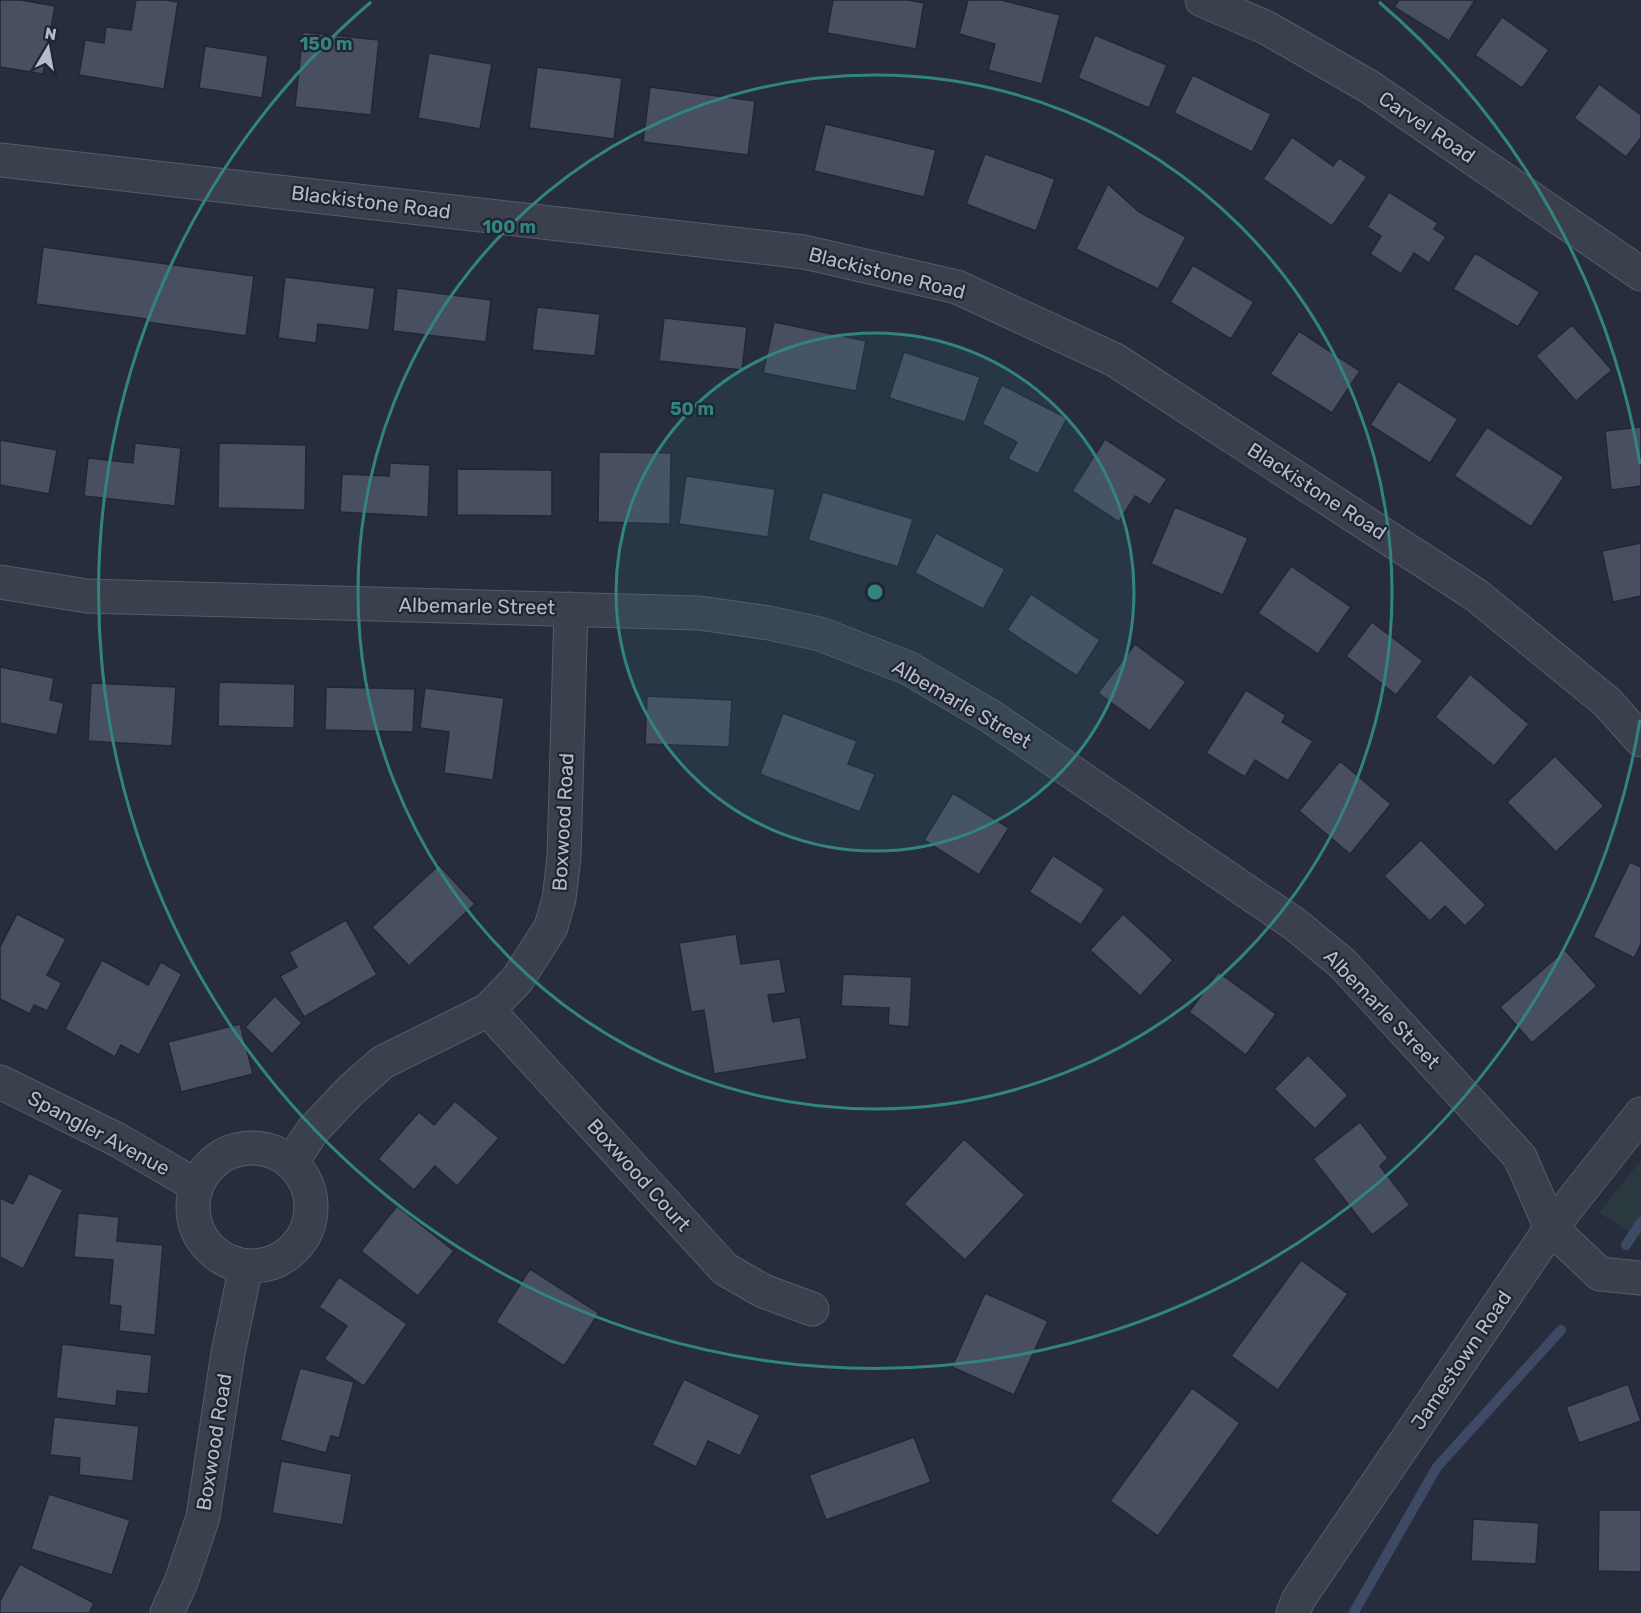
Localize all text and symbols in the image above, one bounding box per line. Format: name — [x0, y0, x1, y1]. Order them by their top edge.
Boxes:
north arrow — [18, 18, 78, 78]
text: N — [43, 23, 58, 44]
text: 150 m — [299, 33, 353, 55]
street label: Carvel Road — [1374, 86, 1480, 168]
street label: Blackistone Road — [290, 180, 452, 224]
text: 100 m — [482, 216, 536, 238]
street label: Blackistone Road — [806, 242, 968, 304]
text: 50 m — [670, 398, 714, 420]
street label: Blackistone Road — [1243, 437, 1391, 545]
centre of rings — [865, 582, 885, 602]
street label: Albemarle Street — [399, 593, 556, 619]
street label: Albemarle Street — [888, 654, 1036, 754]
street label: Boxwood Road — [547, 752, 579, 892]
street label: Albemarle Street — [1319, 944, 1445, 1074]
street label: Spangler Avenue — [24, 1086, 174, 1180]
street label: Boxwood Court — [582, 1114, 696, 1236]
street label: Jamestown Road — [1406, 1286, 1516, 1434]
street label: Boxwood Road — [191, 1372, 237, 1512]

